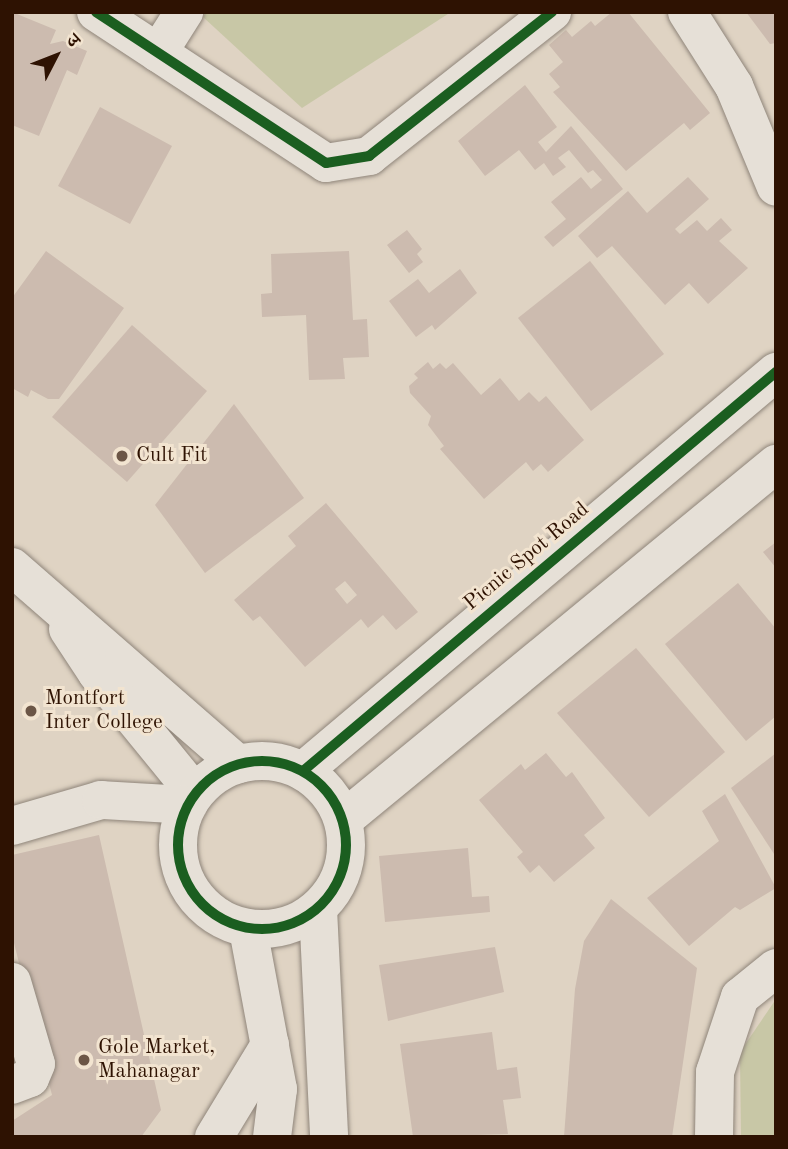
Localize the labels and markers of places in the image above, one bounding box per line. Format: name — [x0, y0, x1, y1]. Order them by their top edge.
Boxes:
place label: Cult Fit — [136, 443, 207, 469]
marker: Cult Fit — [114, 448, 130, 464]
place label: Montfort Inter College — [45, 686, 163, 736]
marker: Montfort Inter College — [23, 703, 39, 719]
place label: Gole Market, Mahanagar — [98, 1035, 215, 1085]
marker: Gole Market, Mahanagar — [76, 1052, 92, 1068]

